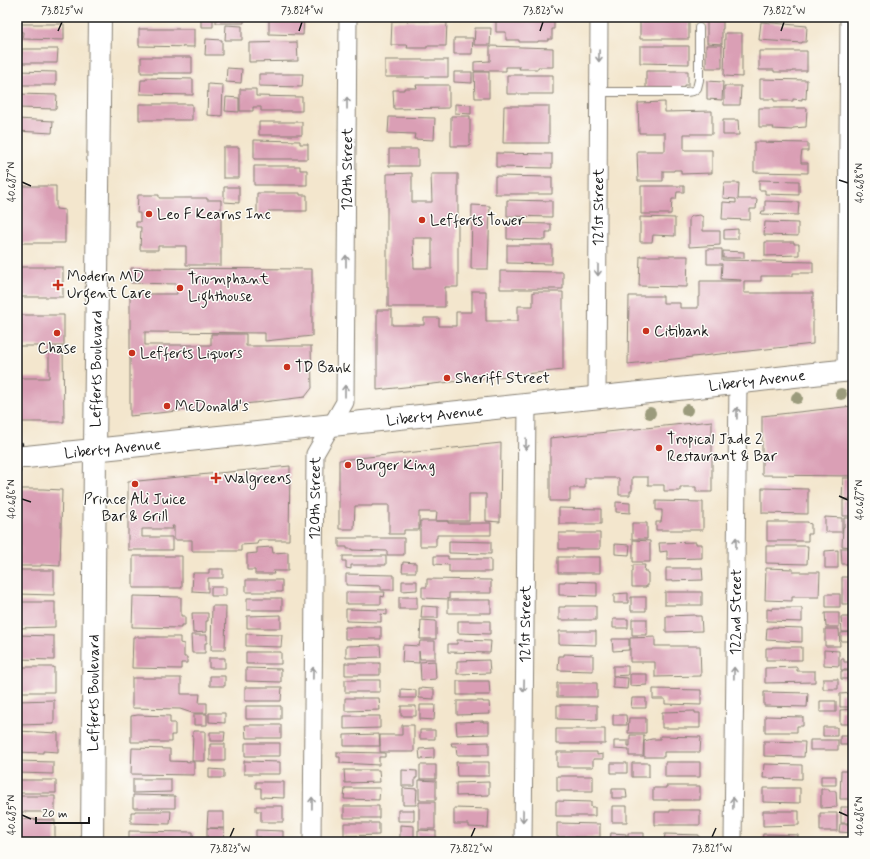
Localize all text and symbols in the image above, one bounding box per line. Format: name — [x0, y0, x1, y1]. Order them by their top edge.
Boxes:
text: 73.825°W — [41, 4, 83, 18]
text: 73.824°W — [281, 4, 323, 18]
text: 73.823°W — [523, 4, 563, 18]
text: 73.822°W — [763, 4, 805, 18]
one-way arrow — [595, 49, 603, 62]
one-way arrow — [343, 97, 351, 110]
street label: 120th Street — [337, 127, 358, 211]
text: 40.687°N — [5, 162, 19, 202]
text: 40.688°N — [853, 163, 867, 203]
street label: 121st Street — [589, 168, 609, 246]
place label: Leo F Kearns Inc — [157, 205, 271, 225]
marker: Leo F Kearns Inc — [144, 209, 154, 219]
place label: Lefferts Tower — [430, 211, 525, 231]
marker: Lefferts Tower — [417, 215, 427, 225]
one-way arrow — [342, 255, 350, 268]
one-way arrow — [594, 263, 602, 276]
place label: Modern MD Urgent Care — [67, 267, 152, 305]
place label: Triumphant Lighthouse — [188, 270, 269, 308]
marker: Modern MD Urgent Care — [52, 279, 64, 291]
marker: Triumphant Lighthouse — [175, 283, 185, 293]
street label: Lefferts Boulevard — [86, 310, 108, 428]
place label: Citibank — [654, 322, 709, 342]
marker: Citibank — [641, 326, 651, 336]
marker: Chase — [52, 328, 62, 338]
place label: Chase — [38, 339, 77, 359]
place label: Lefferts Liquors — [140, 344, 243, 364]
marker: Lefferts Liquors — [127, 348, 137, 358]
place label: TD Bank — [295, 358, 352, 378]
marker: TD Bank — [282, 362, 292, 372]
street label: Liberty Avenue — [708, 366, 806, 397]
place label: Sheriff Street — [455, 369, 550, 389]
marker: Sheriff Street — [442, 373, 452, 383]
one-way arrow — [341, 385, 349, 398]
place label: McDonald's — [175, 397, 249, 417]
marker: McDonald's — [162, 401, 172, 411]
street label: Liberty Avenue — [386, 401, 484, 431]
one-way arrow — [733, 407, 741, 420]
place label: Tropical Jade 2 Restaurant & Bar — [667, 430, 778, 467]
street label: Liberty Avenue — [63, 435, 162, 464]
one-way arrow — [522, 437, 530, 450]
marker: Tropical Jade 2 Restaurant & Bar — [654, 443, 664, 453]
street label: 120th Street — [305, 456, 326, 540]
place label: Burger King — [356, 456, 435, 477]
marker: Burger King — [343, 460, 353, 470]
place label: Walgreens — [224, 469, 291, 490]
marker: Walgreens — [211, 473, 221, 483]
text: 40.686°N — [5, 479, 19, 519]
marker: Prince Ali Juice Bar & Grill — [130, 479, 140, 489]
text: 40.687°N — [853, 480, 867, 520]
place label: Prince Ali Juice Bar & Grill — [84, 490, 186, 527]
one-way arrow — [732, 537, 740, 550]
street label: 122nd Street — [726, 569, 747, 655]
street label: 121st Street — [516, 585, 536, 663]
street label: Lefferts Boulevard — [84, 634, 105, 752]
one-way arrow — [309, 667, 317, 680]
one-way arrow — [731, 667, 738, 680]
one-way arrow — [520, 679, 528, 692]
text: 40.685°N — [5, 795, 19, 835]
text: 40.686°N — [853, 796, 867, 836]
one-way arrow — [308, 797, 316, 810]
one-way arrow — [729, 797, 737, 810]
scale bar — [36, 799, 89, 825]
text: 20 m — [42, 806, 68, 822]
one-way arrow — [519, 809, 527, 822]
text: 73.823°W — [210, 842, 250, 856]
text: 73.822°W — [450, 842, 492, 856]
text: 73.821°W — [692, 842, 732, 856]

